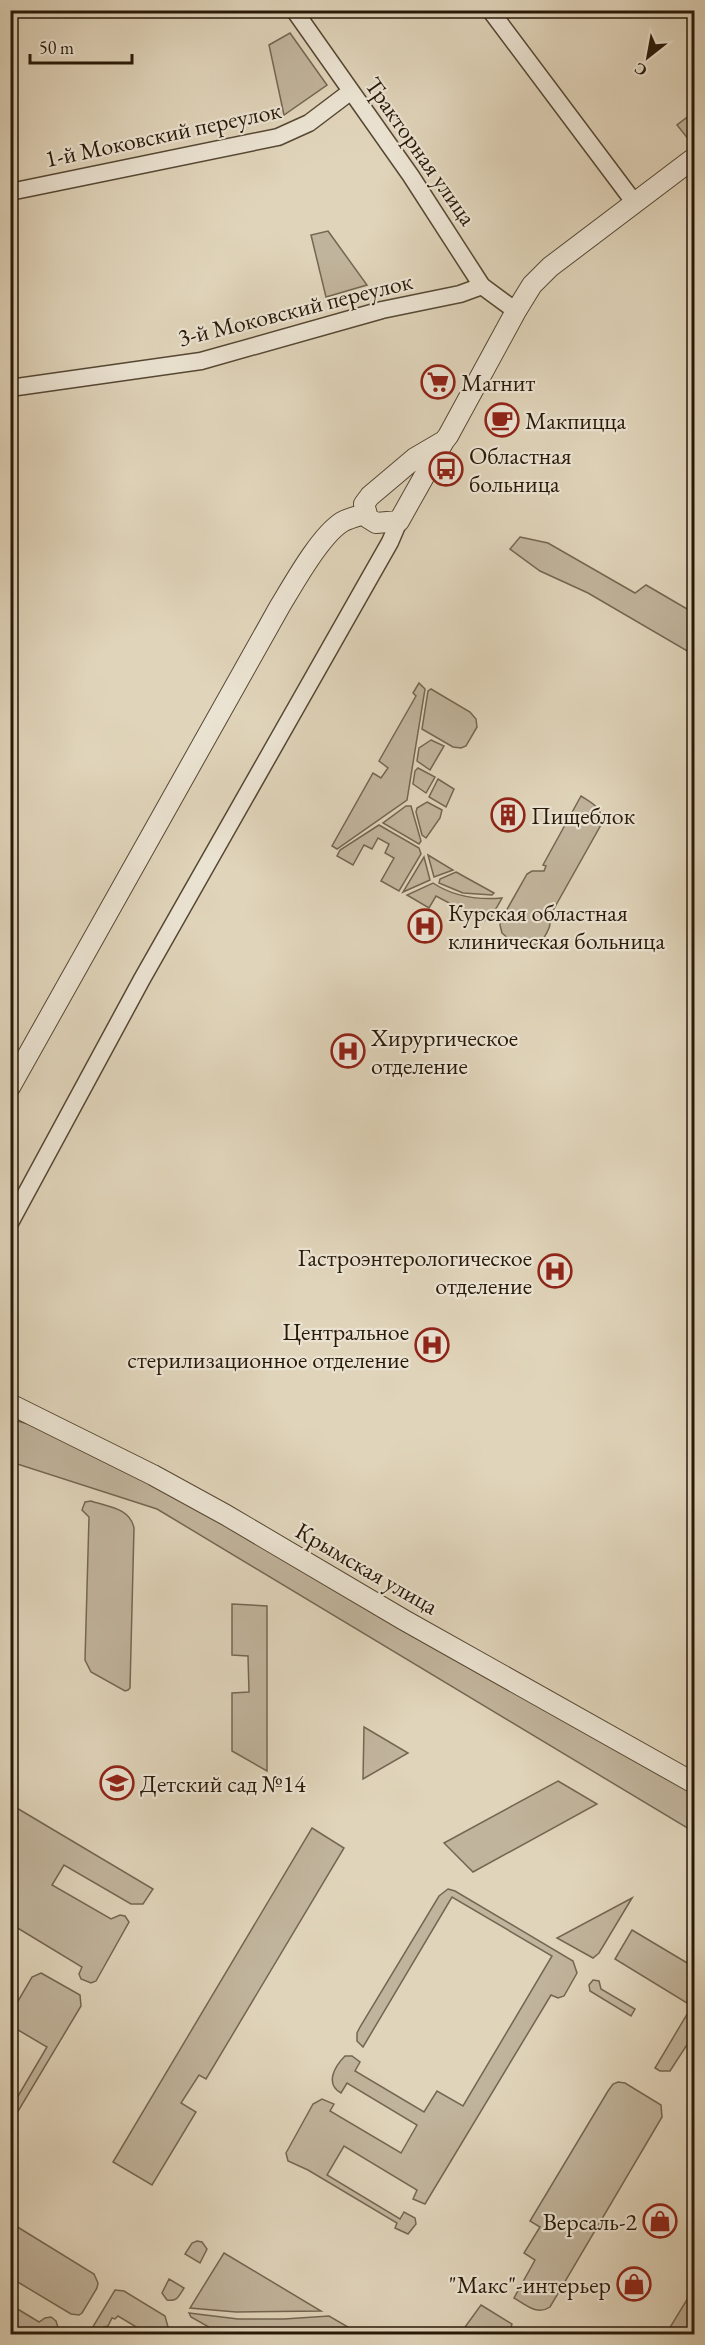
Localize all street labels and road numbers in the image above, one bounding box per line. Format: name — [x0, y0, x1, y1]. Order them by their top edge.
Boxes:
street label: Тракторная улица — [358, 71, 484, 232]
street label: 1-й Моковский переулок — [42, 94, 284, 174]
street label: 3-й Моковский переулок — [174, 265, 416, 353]
street label: Крымская улица — [290, 1515, 444, 1622]

